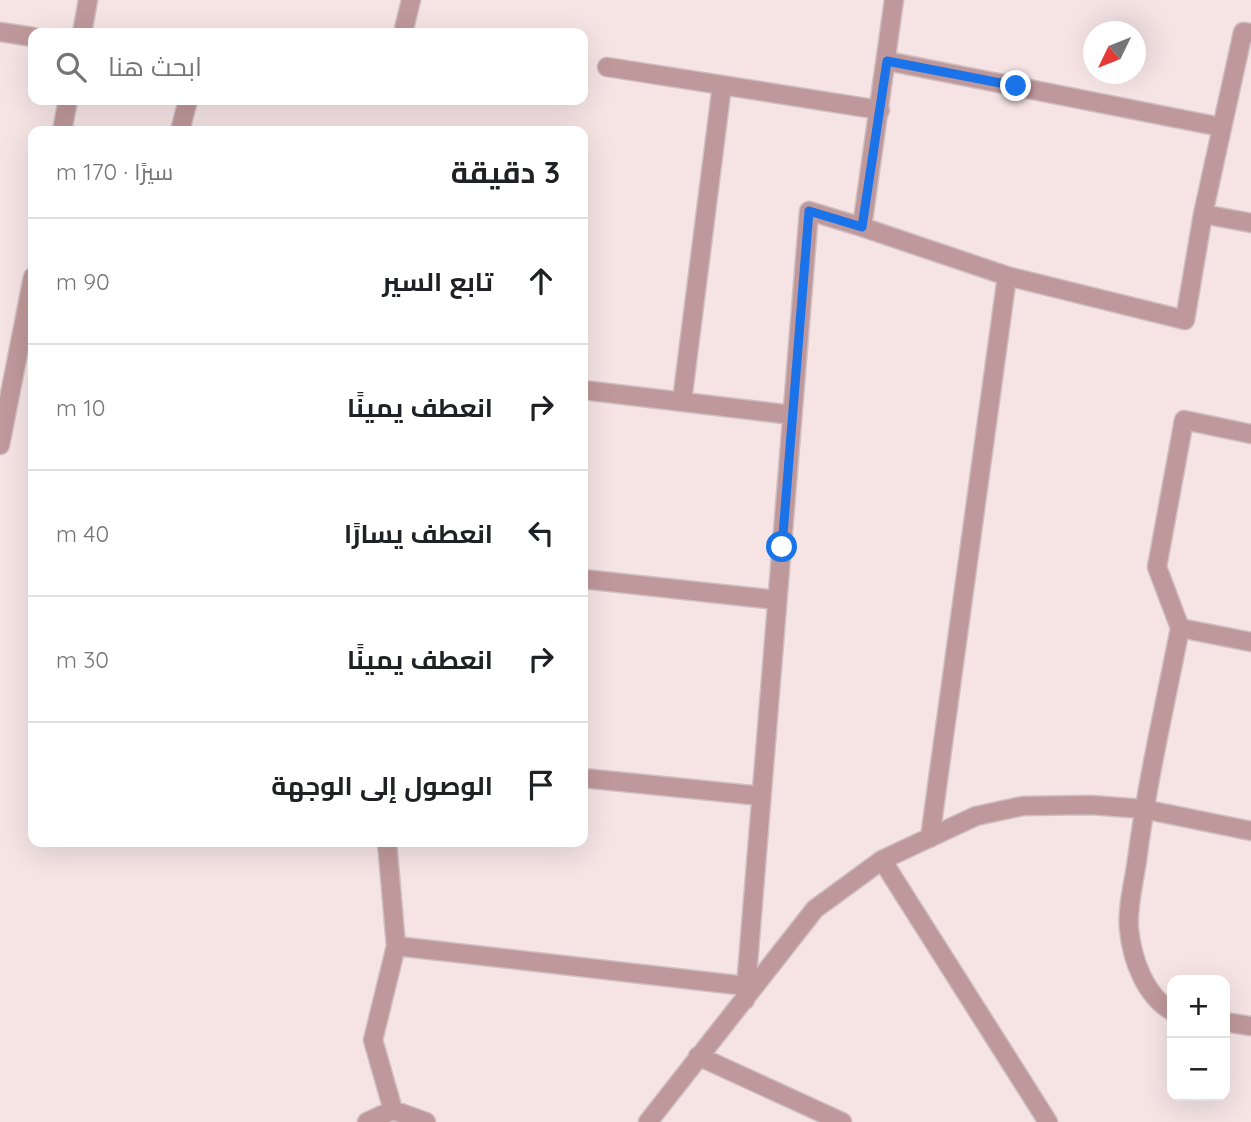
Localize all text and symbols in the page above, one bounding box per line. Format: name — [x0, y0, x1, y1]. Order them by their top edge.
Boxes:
north arrow — [1083, 21, 1146, 84]
search box — [28, 28, 588, 105]
icon: search — [52, 48, 90, 86]
text: ابحث هنا — [108, 50, 202, 83]
route end — [1000, 70, 1031, 101]
text: 3 دقيقة — [451, 153, 560, 191]
text: سيرًا · 170 m — [56, 157, 173, 186]
icon: ahead — [522, 262, 560, 300]
text: تابع السير — [382, 265, 493, 298]
text: 90 m — [56, 267, 110, 296]
icon: right — [522, 388, 560, 426]
text: انعطف يمينًا — [347, 391, 493, 424]
text: 10 m — [56, 393, 105, 422]
icon: left — [522, 514, 560, 552]
text: انعطف يسارًا — [344, 517, 493, 550]
text: 40 m — [56, 519, 109, 548]
route start — [766, 531, 797, 562]
icon: right — [522, 640, 560, 678]
text: انعطف يمينًا — [347, 643, 493, 676]
text: 30 m — [56, 645, 109, 674]
icon: arrive — [522, 766, 560, 804]
text: الوصول إلى الوجهة — [271, 769, 493, 802]
map controls — [1167, 975, 1230, 1101]
button: + — [1167, 975, 1230, 1038]
button: − — [1167, 1038, 1230, 1101]

